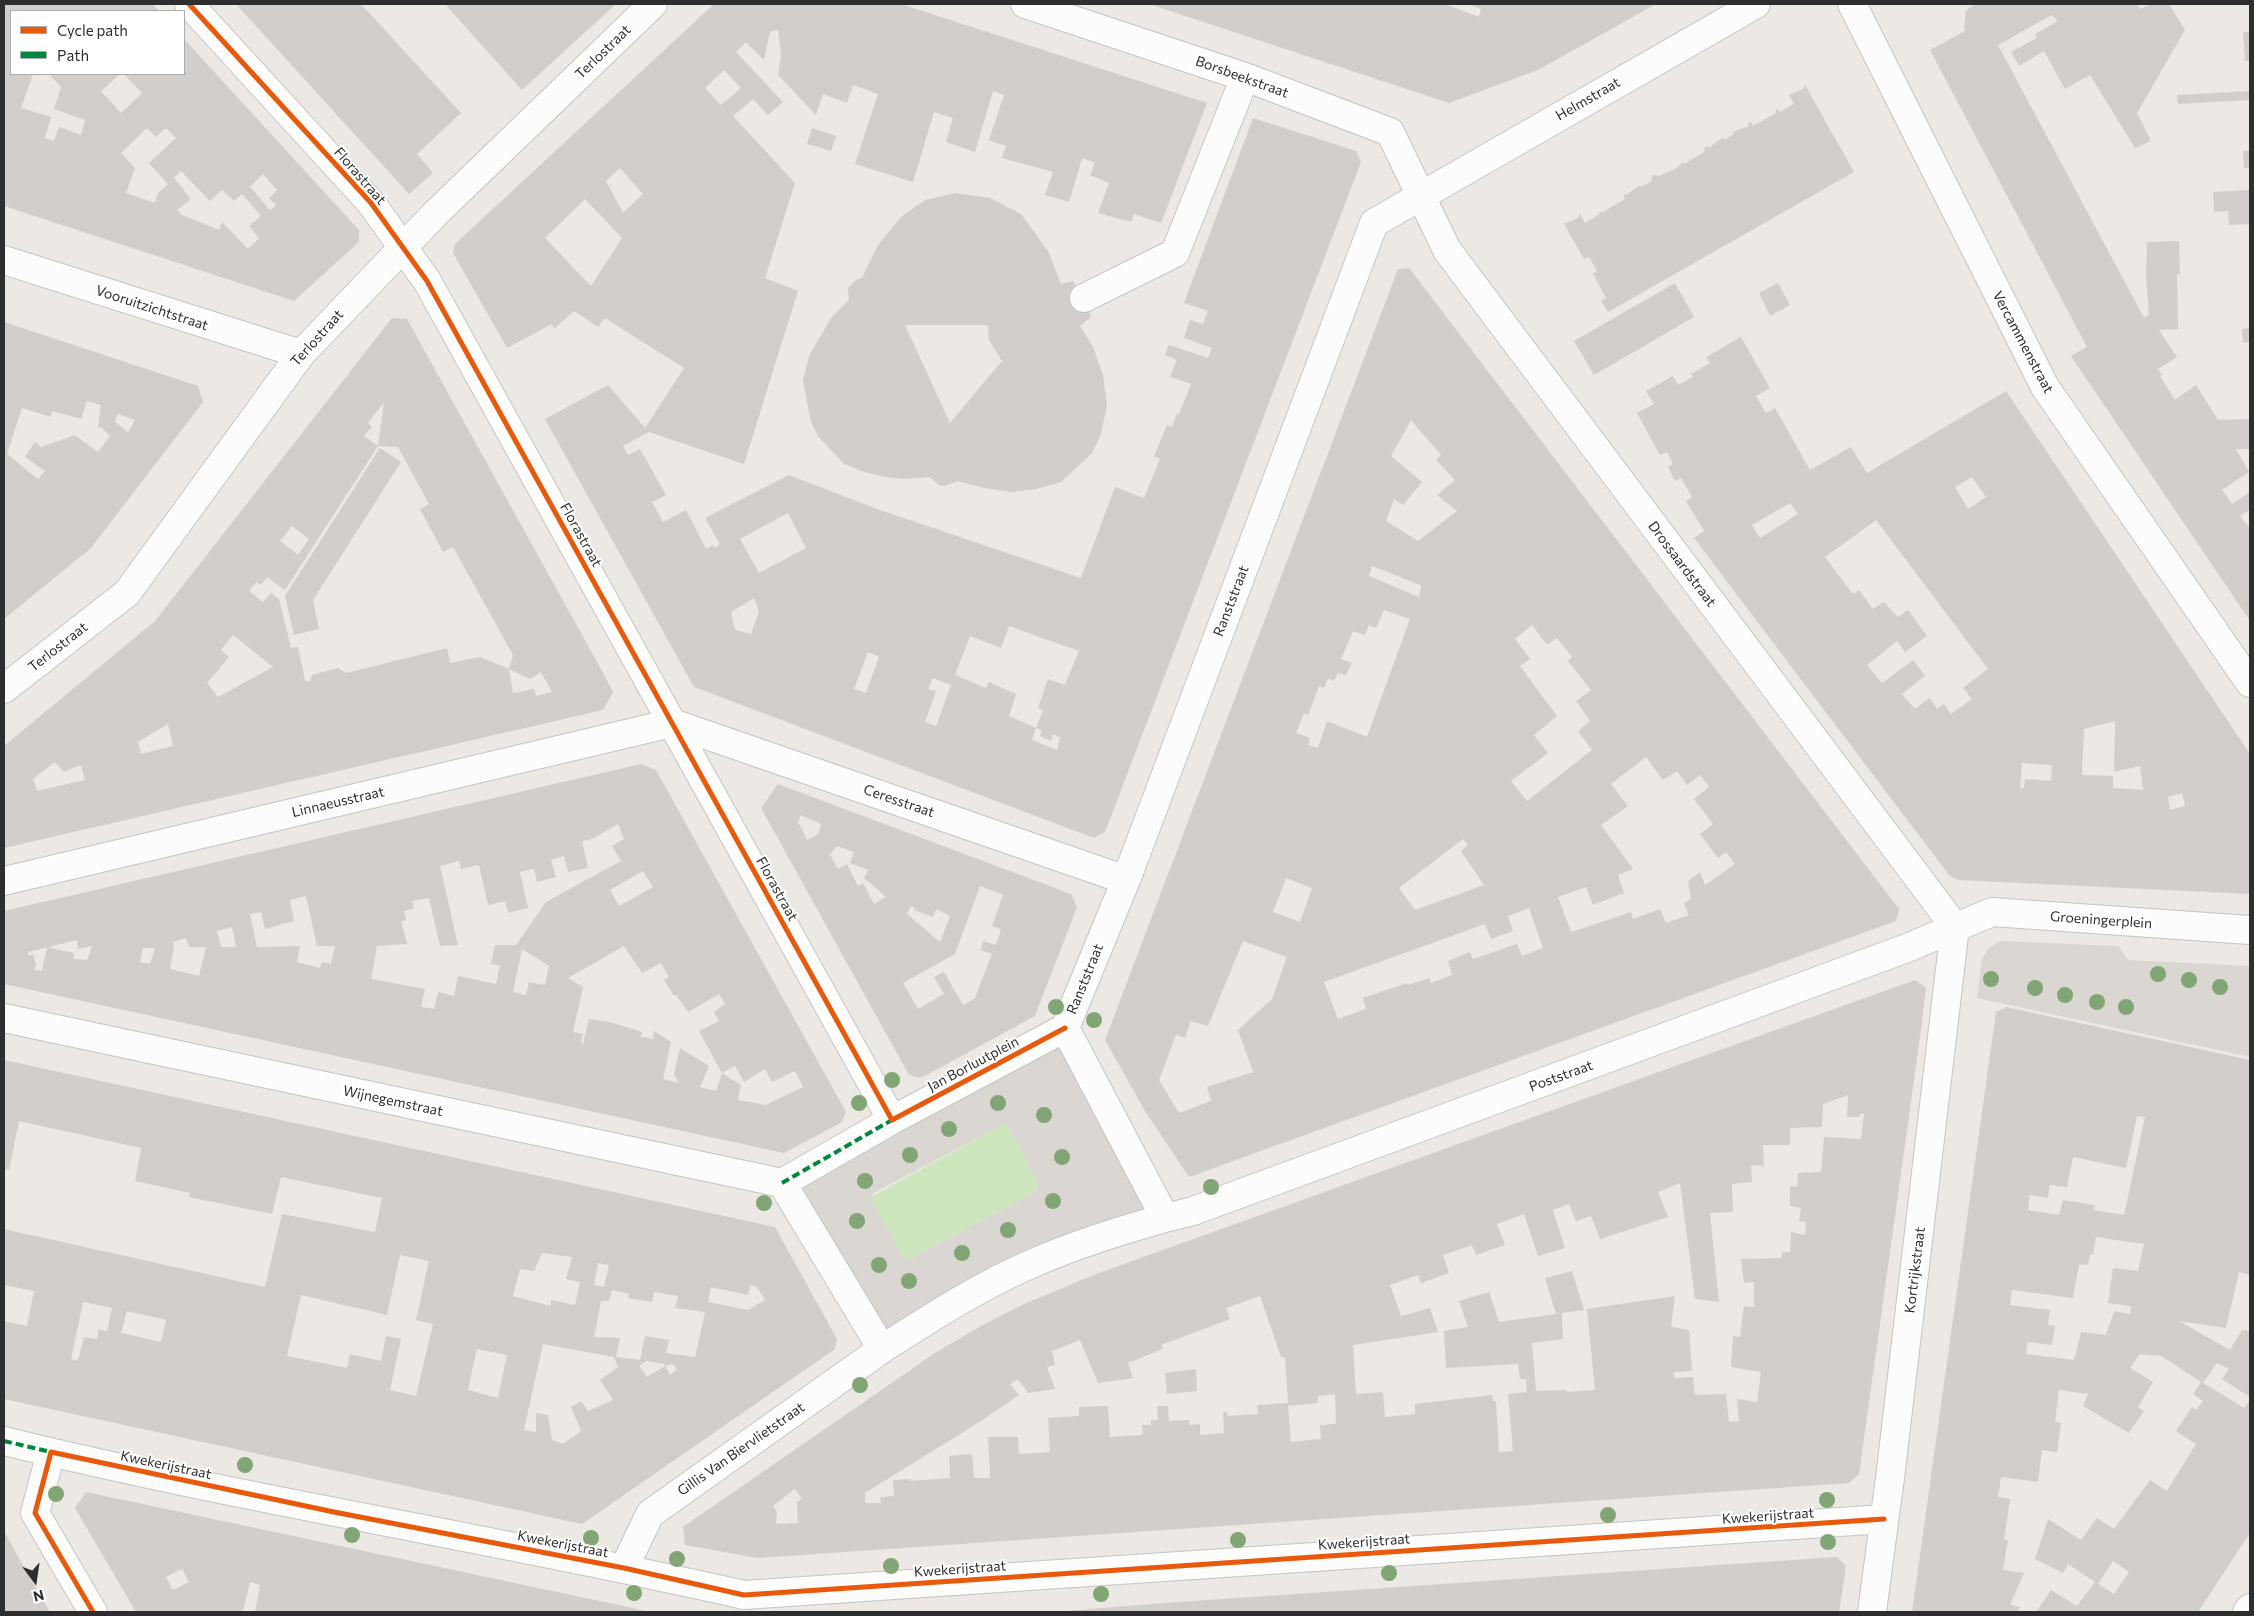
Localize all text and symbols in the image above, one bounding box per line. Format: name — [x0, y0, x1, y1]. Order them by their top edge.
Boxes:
legend — [10, 10, 185, 75]
text: Cycle path — [57, 21, 128, 39]
street label: Terlostraat — [572, 21, 634, 83]
text: Path — [57, 46, 89, 64]
street label: Borsbeekstraat — [1193, 52, 1291, 102]
street label: Helmstraat — [1553, 74, 1623, 124]
street label: Florastraat — [330, 144, 390, 208]
street label: Vooruitzichtstraat — [94, 282, 210, 334]
street label: Vercammenstraat — [1989, 288, 2057, 396]
street label: Terlostraat — [287, 306, 347, 370]
street label: Florastraat — [557, 500, 605, 570]
street label: Drossaardstraat — [1644, 518, 1720, 610]
street label: Ranststraat — [1210, 563, 1252, 639]
street label: Terlostraat — [25, 619, 91, 675]
street label: Ceresstraat — [861, 781, 937, 821]
street label: Linnaeusstraat — [290, 783, 386, 821]
street label: Florastraat — [753, 854, 801, 924]
street label: Groeningerplein — [2049, 908, 2153, 932]
street label: Ranststraat — [1063, 941, 1107, 1017]
street label: Jan Borluutplein — [925, 1033, 1021, 1095]
street label: Poststraat — [1527, 1057, 1595, 1095]
street label: Wijnegemstraat — [341, 1082, 445, 1120]
street label: Kortrijkstraat — [1901, 1226, 1929, 1314]
street label: Gillis Van Biervlietstraat — [674, 1399, 808, 1499]
street label: Kwekerijstraat — [119, 1447, 213, 1483]
street label: Kwekerijstraat — [1721, 1504, 1815, 1528]
street label: Kwekerijstraat — [516, 1527, 610, 1561]
street label: Kwekerijstraat — [1317, 1530, 1411, 1554]
north arrow — [10, 1556, 60, 1606]
street label: Kwekerijstraat — [913, 1557, 1007, 1581]
text: N — [32, 1587, 46, 1606]

